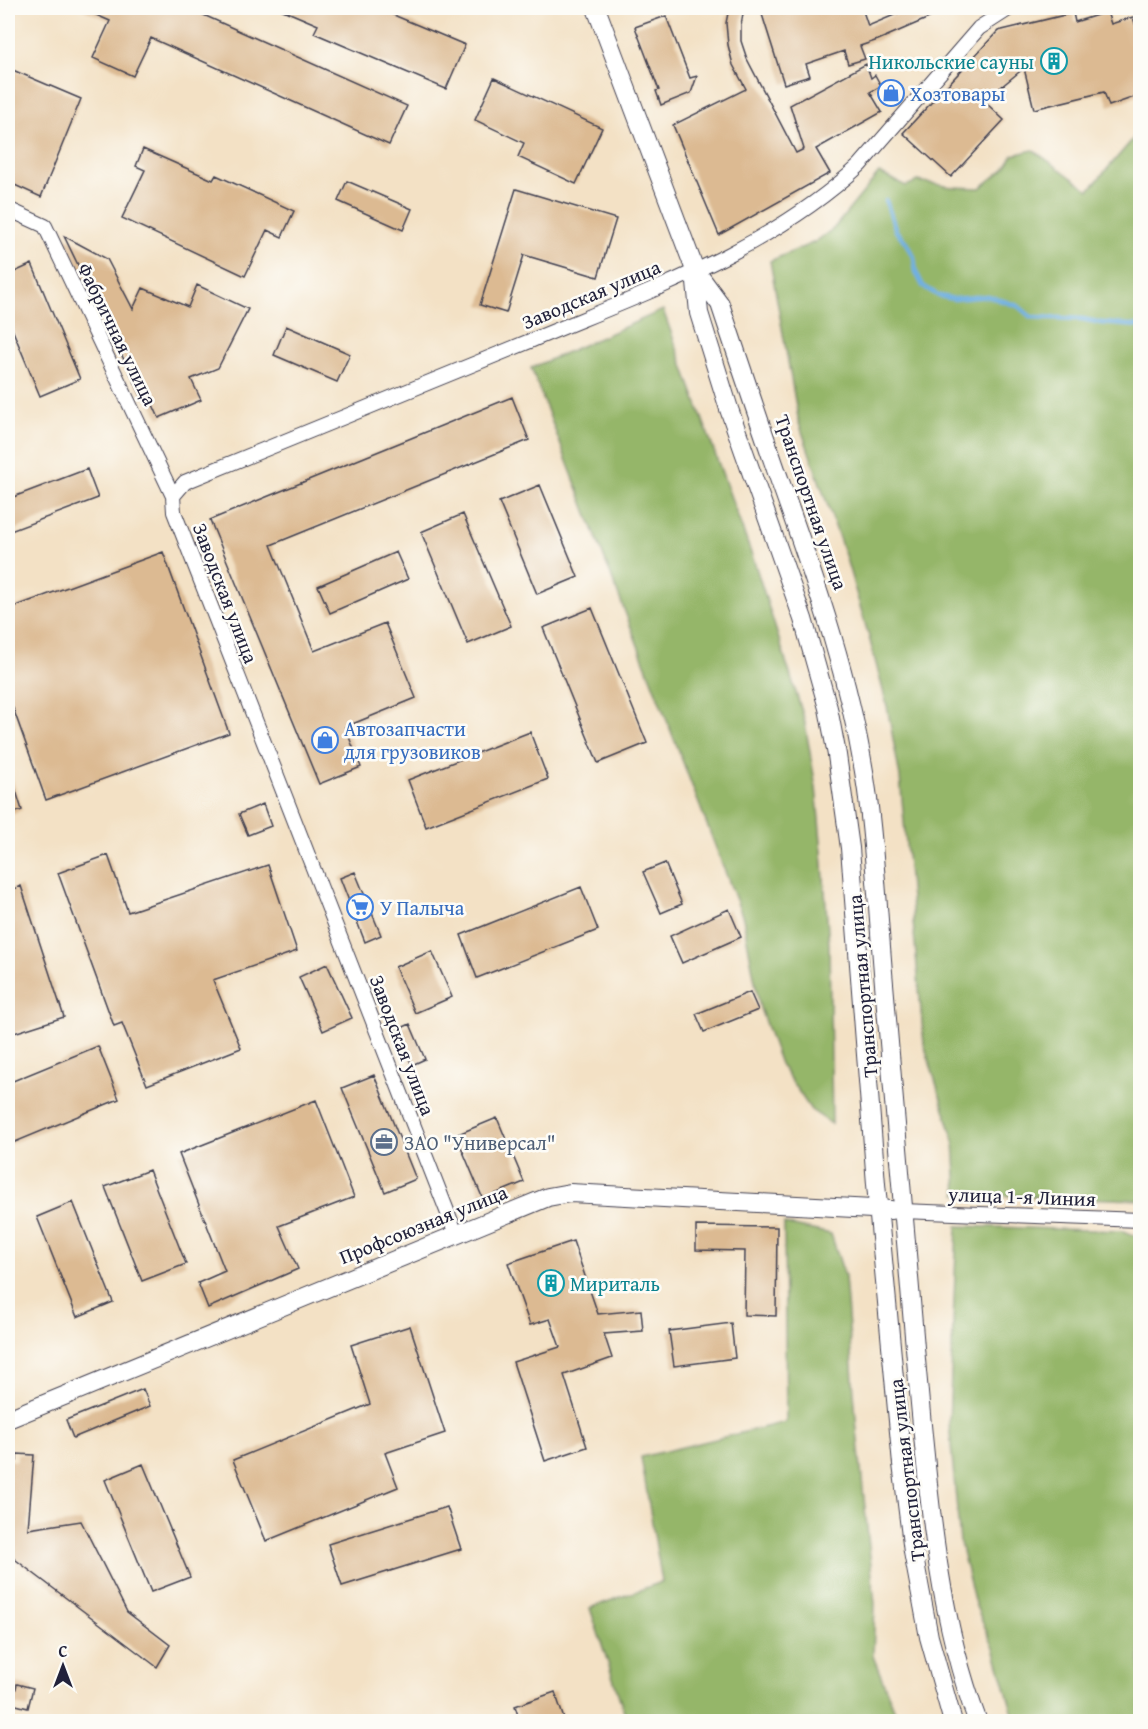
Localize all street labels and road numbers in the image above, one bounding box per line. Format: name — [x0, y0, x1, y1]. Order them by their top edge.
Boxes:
street label: Заводская улица — [517, 252, 665, 336]
street label: Фабричная улица — [71, 258, 165, 411]
street label: Транспортная улица — [768, 410, 856, 594]
street label: Заводская улица — [186, 519, 266, 668]
street label: Транспортная улица — [840, 893, 884, 1079]
street label: Заводская улица — [363, 971, 443, 1120]
street label: Профсоюзная улица — [335, 1177, 512, 1271]
street label: улица 1-я Линия — [947, 1179, 1096, 1213]
street label: Транспортная улица — [880, 1377, 932, 1563]

